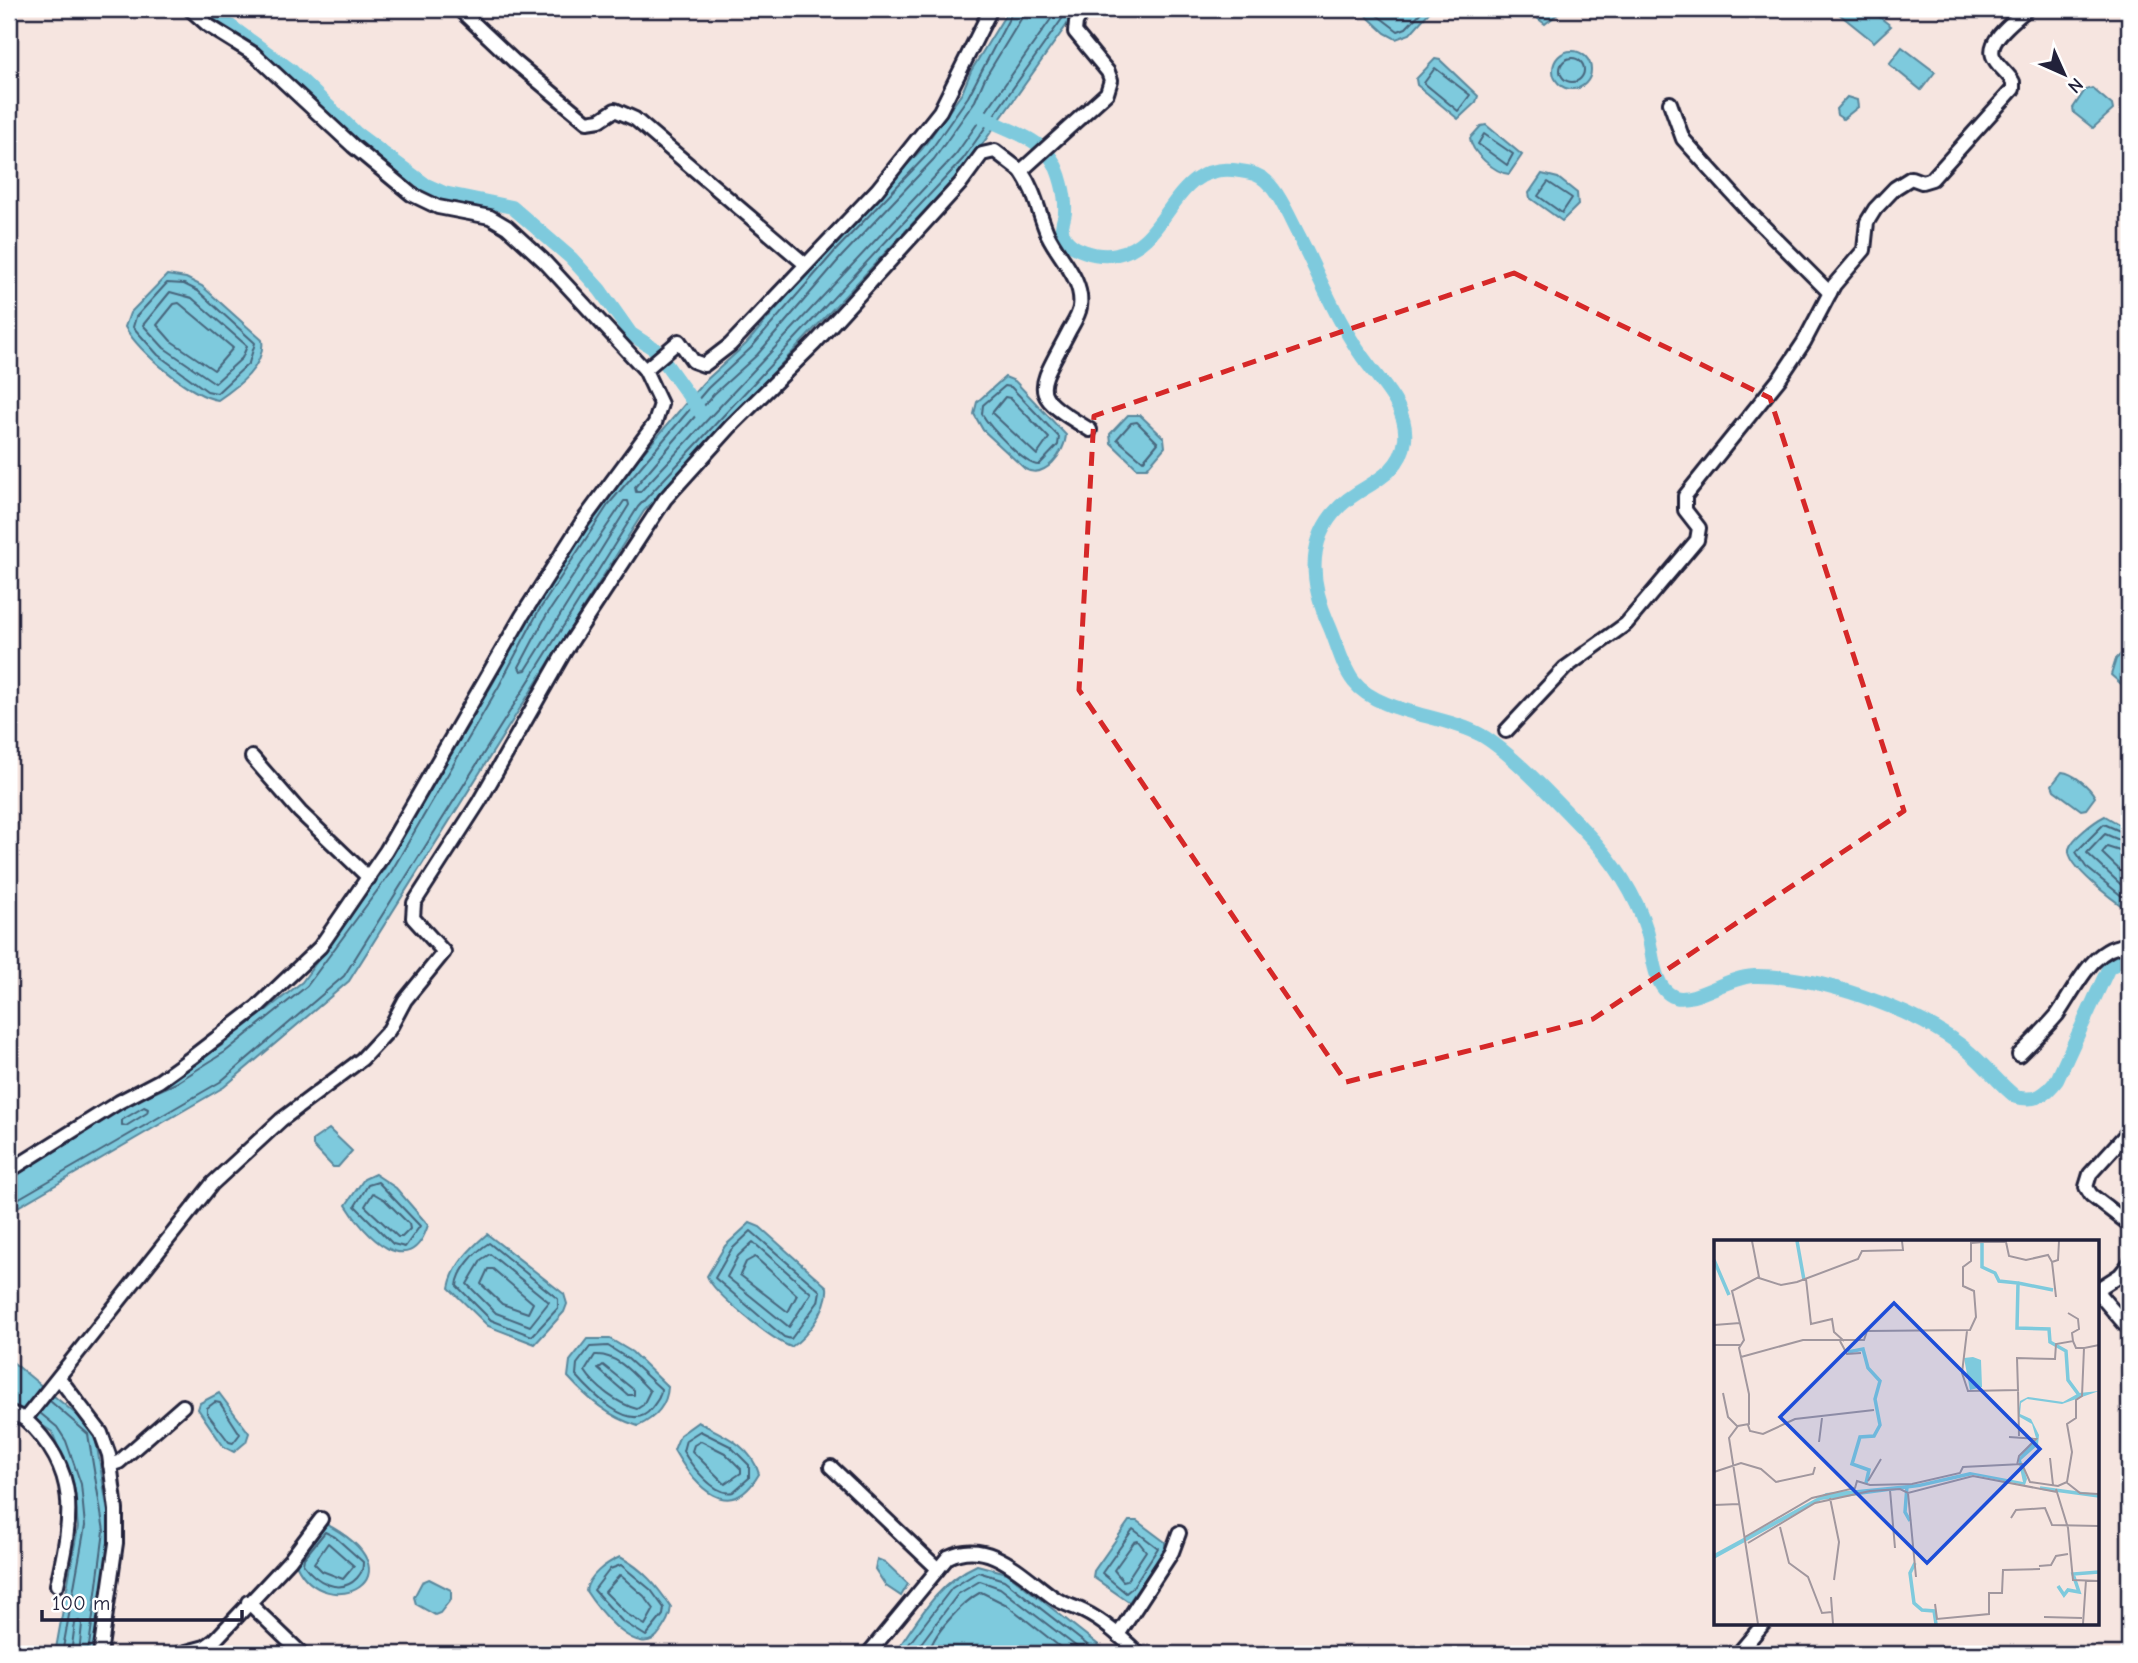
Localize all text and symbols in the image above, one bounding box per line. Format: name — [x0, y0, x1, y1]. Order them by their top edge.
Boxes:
north arrow — [2030, 38, 2100, 108]
text: N — [2063, 73, 2087, 97]
inset map — [1714, 1240, 2100, 1624]
scale bar — [42, 1579, 242, 1623]
text: 100 m — [52, 1591, 110, 1615]

